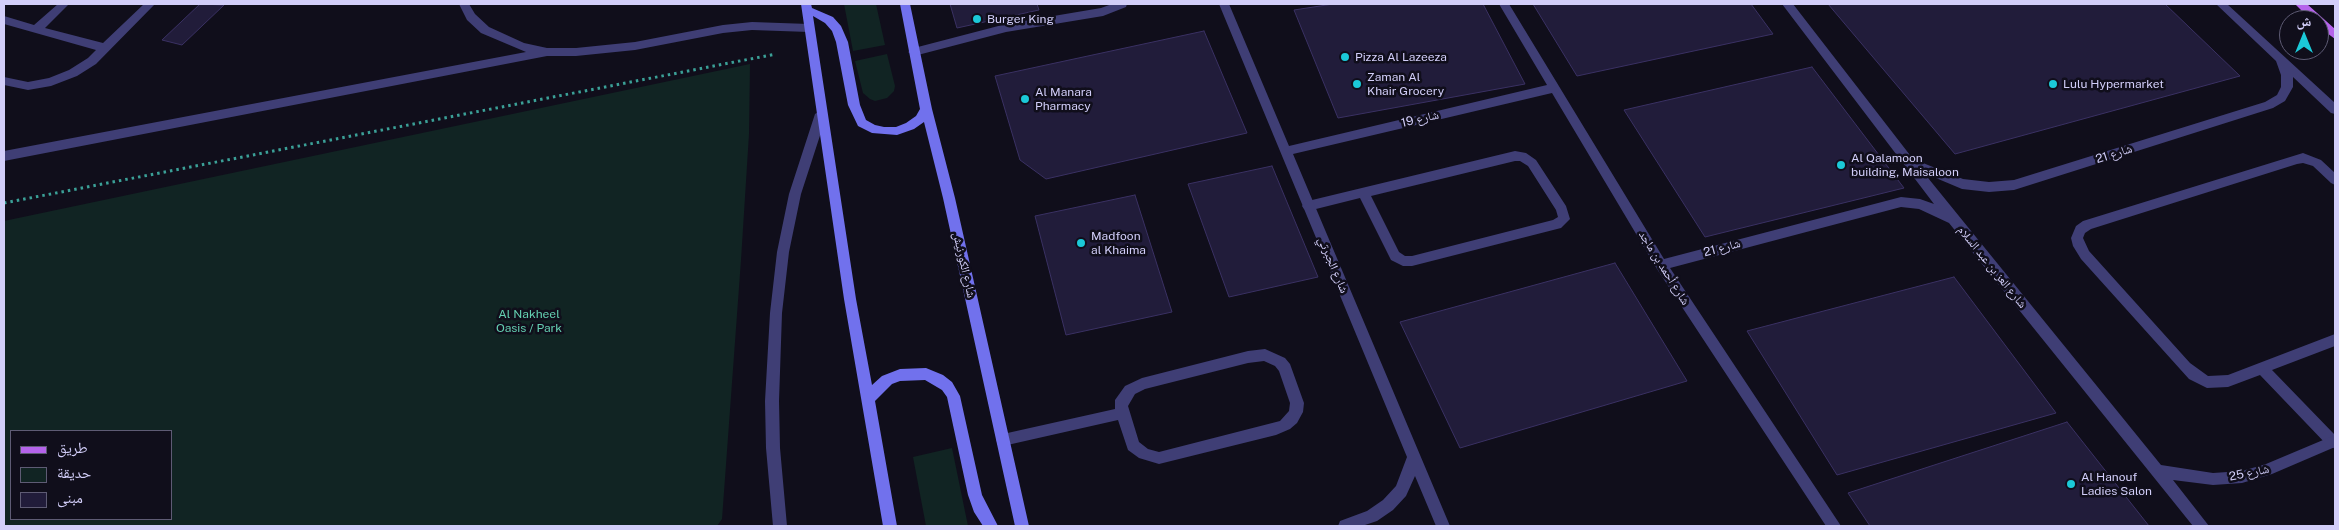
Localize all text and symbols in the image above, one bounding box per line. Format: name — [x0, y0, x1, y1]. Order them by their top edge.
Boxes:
north arrow — [2279, 10, 2329, 60]
place label: Burger King — [987, 12, 1054, 26]
marker: Burger King — [971, 13, 983, 25]
text: ش — [2297, 13, 2311, 29]
place label: Pizza Al Lazeeza — [1355, 50, 1447, 64]
marker: Pizza Al Lazeeza — [1339, 51, 1351, 63]
place label: Zaman Al Khair Grocery — [1367, 70, 1444, 98]
place label: Lulu Hypermarket — [2063, 77, 2164, 91]
marker: Zaman Al Khair Grocery — [1351, 78, 1363, 90]
marker: Lulu Hypermarket — [2047, 78, 2059, 90]
place label: Al Manara Pharmacy — [1035, 85, 1092, 113]
marker: Al Manara Pharmacy — [1019, 93, 1031, 105]
street label: شارع 19 — [1400, 108, 1440, 130]
street label: شارع 21 — [2094, 141, 2134, 167]
place label: Al Qalamoon building, Maisaloon — [1851, 151, 1959, 179]
marker: Al Qalamoon building, Maisaloon — [1835, 159, 1847, 171]
street label: شارع العز بن عبد السلام — [1954, 223, 2030, 311]
street label: شارع أحمد بن ماجد — [1635, 228, 1693, 308]
place label: Madfoon al Khaima — [1091, 229, 1146, 257]
street label: شارع الكورنيش — [949, 231, 979, 299]
street label: شارع الجبرتي — [1315, 235, 1351, 295]
street label: شارع 21 — [1702, 236, 1742, 260]
marker: Madfoon al Khaima — [1075, 237, 1087, 249]
park label: Al Nakheel Oasis / Park — [496, 307, 562, 335]
legend — [10, 430, 172, 520]
text: طريق — [57, 439, 88, 456]
street label: شارع 25 — [2228, 462, 2270, 484]
text: حديقة — [57, 464, 91, 481]
place label: Al Hanouf Ladies Salon — [2081, 470, 2152, 498]
marker: Al Hanouf Ladies Salon — [2065, 478, 2077, 490]
text: مبنى — [57, 489, 83, 506]

